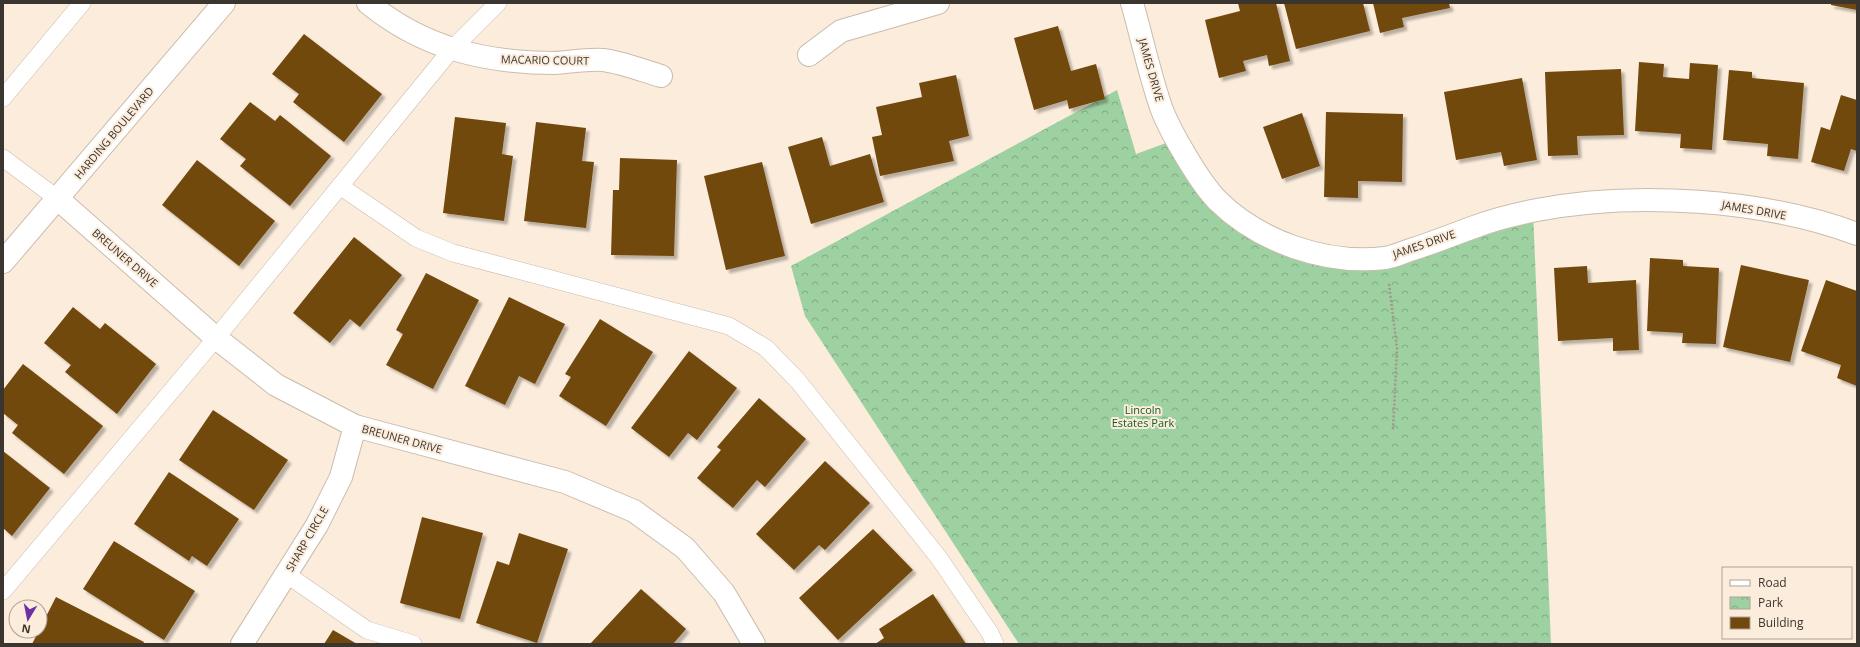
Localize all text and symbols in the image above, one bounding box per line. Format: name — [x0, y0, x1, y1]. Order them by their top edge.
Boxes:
street label: JAMES DRIVE — [1135, 35, 1168, 103]
street label: MACARIO COURT — [501, 51, 589, 68]
street label: HARDING BOULEVARD — [71, 83, 157, 182]
street label: JAMES DRIVE — [1720, 196, 1788, 223]
street label: BREUNER DRIVE — [89, 225, 161, 290]
street label: JAMES DRIVE — [1390, 226, 1457, 262]
park label: Lincoln Estates Park — [1112, 402, 1175, 430]
street label: BREUNER DRIVE — [360, 421, 444, 456]
street label: SHARP CIRCLE — [282, 503, 331, 574]
legend — [1722, 567, 1852, 639]
text: Road — [1758, 574, 1787, 591]
text: Park — [1758, 594, 1784, 611]
north arrow — [8, 599, 48, 639]
text: Building — [1758, 614, 1804, 631]
text: N — [20, 621, 32, 638]

